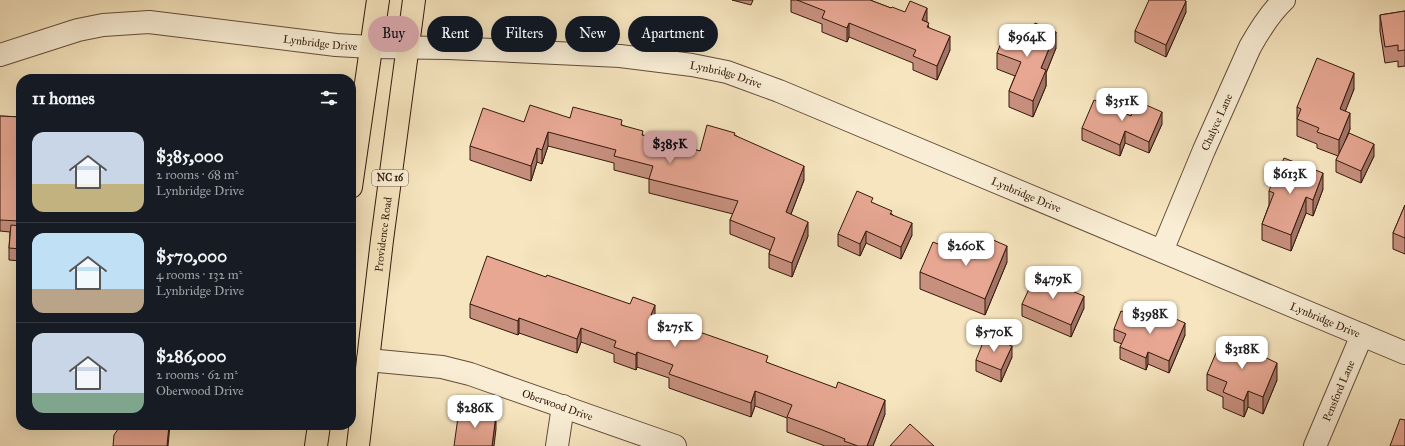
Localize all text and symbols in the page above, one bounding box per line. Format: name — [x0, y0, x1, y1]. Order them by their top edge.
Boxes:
chip: Buy — [368, 16, 419, 52]
chip: Rent — [427, 16, 483, 52]
chip: Filters — [491, 16, 557, 52]
chip: New — [565, 16, 620, 52]
chip: Apartment — [628, 16, 718, 52]
pin: $964K — [999, 24, 1055, 58]
text: $964K — [1008, 29, 1046, 45]
street label: Lynbridge Drive — [282, 32, 358, 53]
street label: Lynbridge Drive — [689, 58, 764, 91]
icon: filters — [318, 87, 340, 109]
text: 11 homes — [32, 88, 95, 109]
pin: $351K — [1094, 88, 1150, 122]
street label: Chalyce Lane — [1198, 91, 1235, 153]
text: $351K — [1105, 93, 1139, 109]
pin: $385K — [642, 131, 698, 165]
text: $385K — [652, 136, 688, 152]
text: $385,000 — [156, 146, 224, 167]
icon: home — [64, 148, 112, 196]
pin: $613K — [1262, 161, 1318, 195]
text: $613K — [1273, 166, 1307, 182]
text: 2 rooms · 68 m² — [156, 167, 238, 183]
road number: NC 16 — [372, 170, 408, 186]
street label: Lynbridge Drive — [990, 174, 1064, 215]
text: Lynbridge Drive — [156, 183, 244, 199]
street label: Providence Road — [372, 196, 394, 273]
pin: $260K — [938, 233, 994, 267]
text: $260K — [947, 238, 985, 254]
text: $570,000 — [156, 246, 227, 267]
icon: home — [64, 249, 112, 297]
pin: $479K — [1025, 266, 1081, 300]
text: 4 rooms · 132 m² — [156, 267, 242, 283]
text: $479K — [1034, 271, 1072, 287]
text: Lynbridge Drive — [156, 283, 244, 299]
street label: Lynbridge Drive — [1288, 299, 1363, 340]
pin: $398K — [1122, 301, 1178, 335]
text: $398K — [1132, 306, 1168, 322]
pin: $275K — [647, 314, 703, 348]
text: $275K — [657, 319, 693, 335]
pin: $570K — [966, 319, 1022, 353]
text: $570K — [975, 324, 1013, 340]
pin: $318K — [1214, 336, 1270, 370]
text: $318K — [1225, 341, 1259, 357]
text: $286,000 — [156, 346, 226, 367]
icon: home — [64, 349, 112, 397]
street label: Pensford Lane — [1320, 358, 1357, 423]
text: 2 rooms · 62 m² — [156, 367, 238, 383]
text: Oberwood Drive — [156, 383, 244, 399]
street label: Oberwood Drive — [520, 386, 595, 423]
pin: $286K — [447, 395, 503, 429]
text: $286K — [456, 400, 494, 416]

